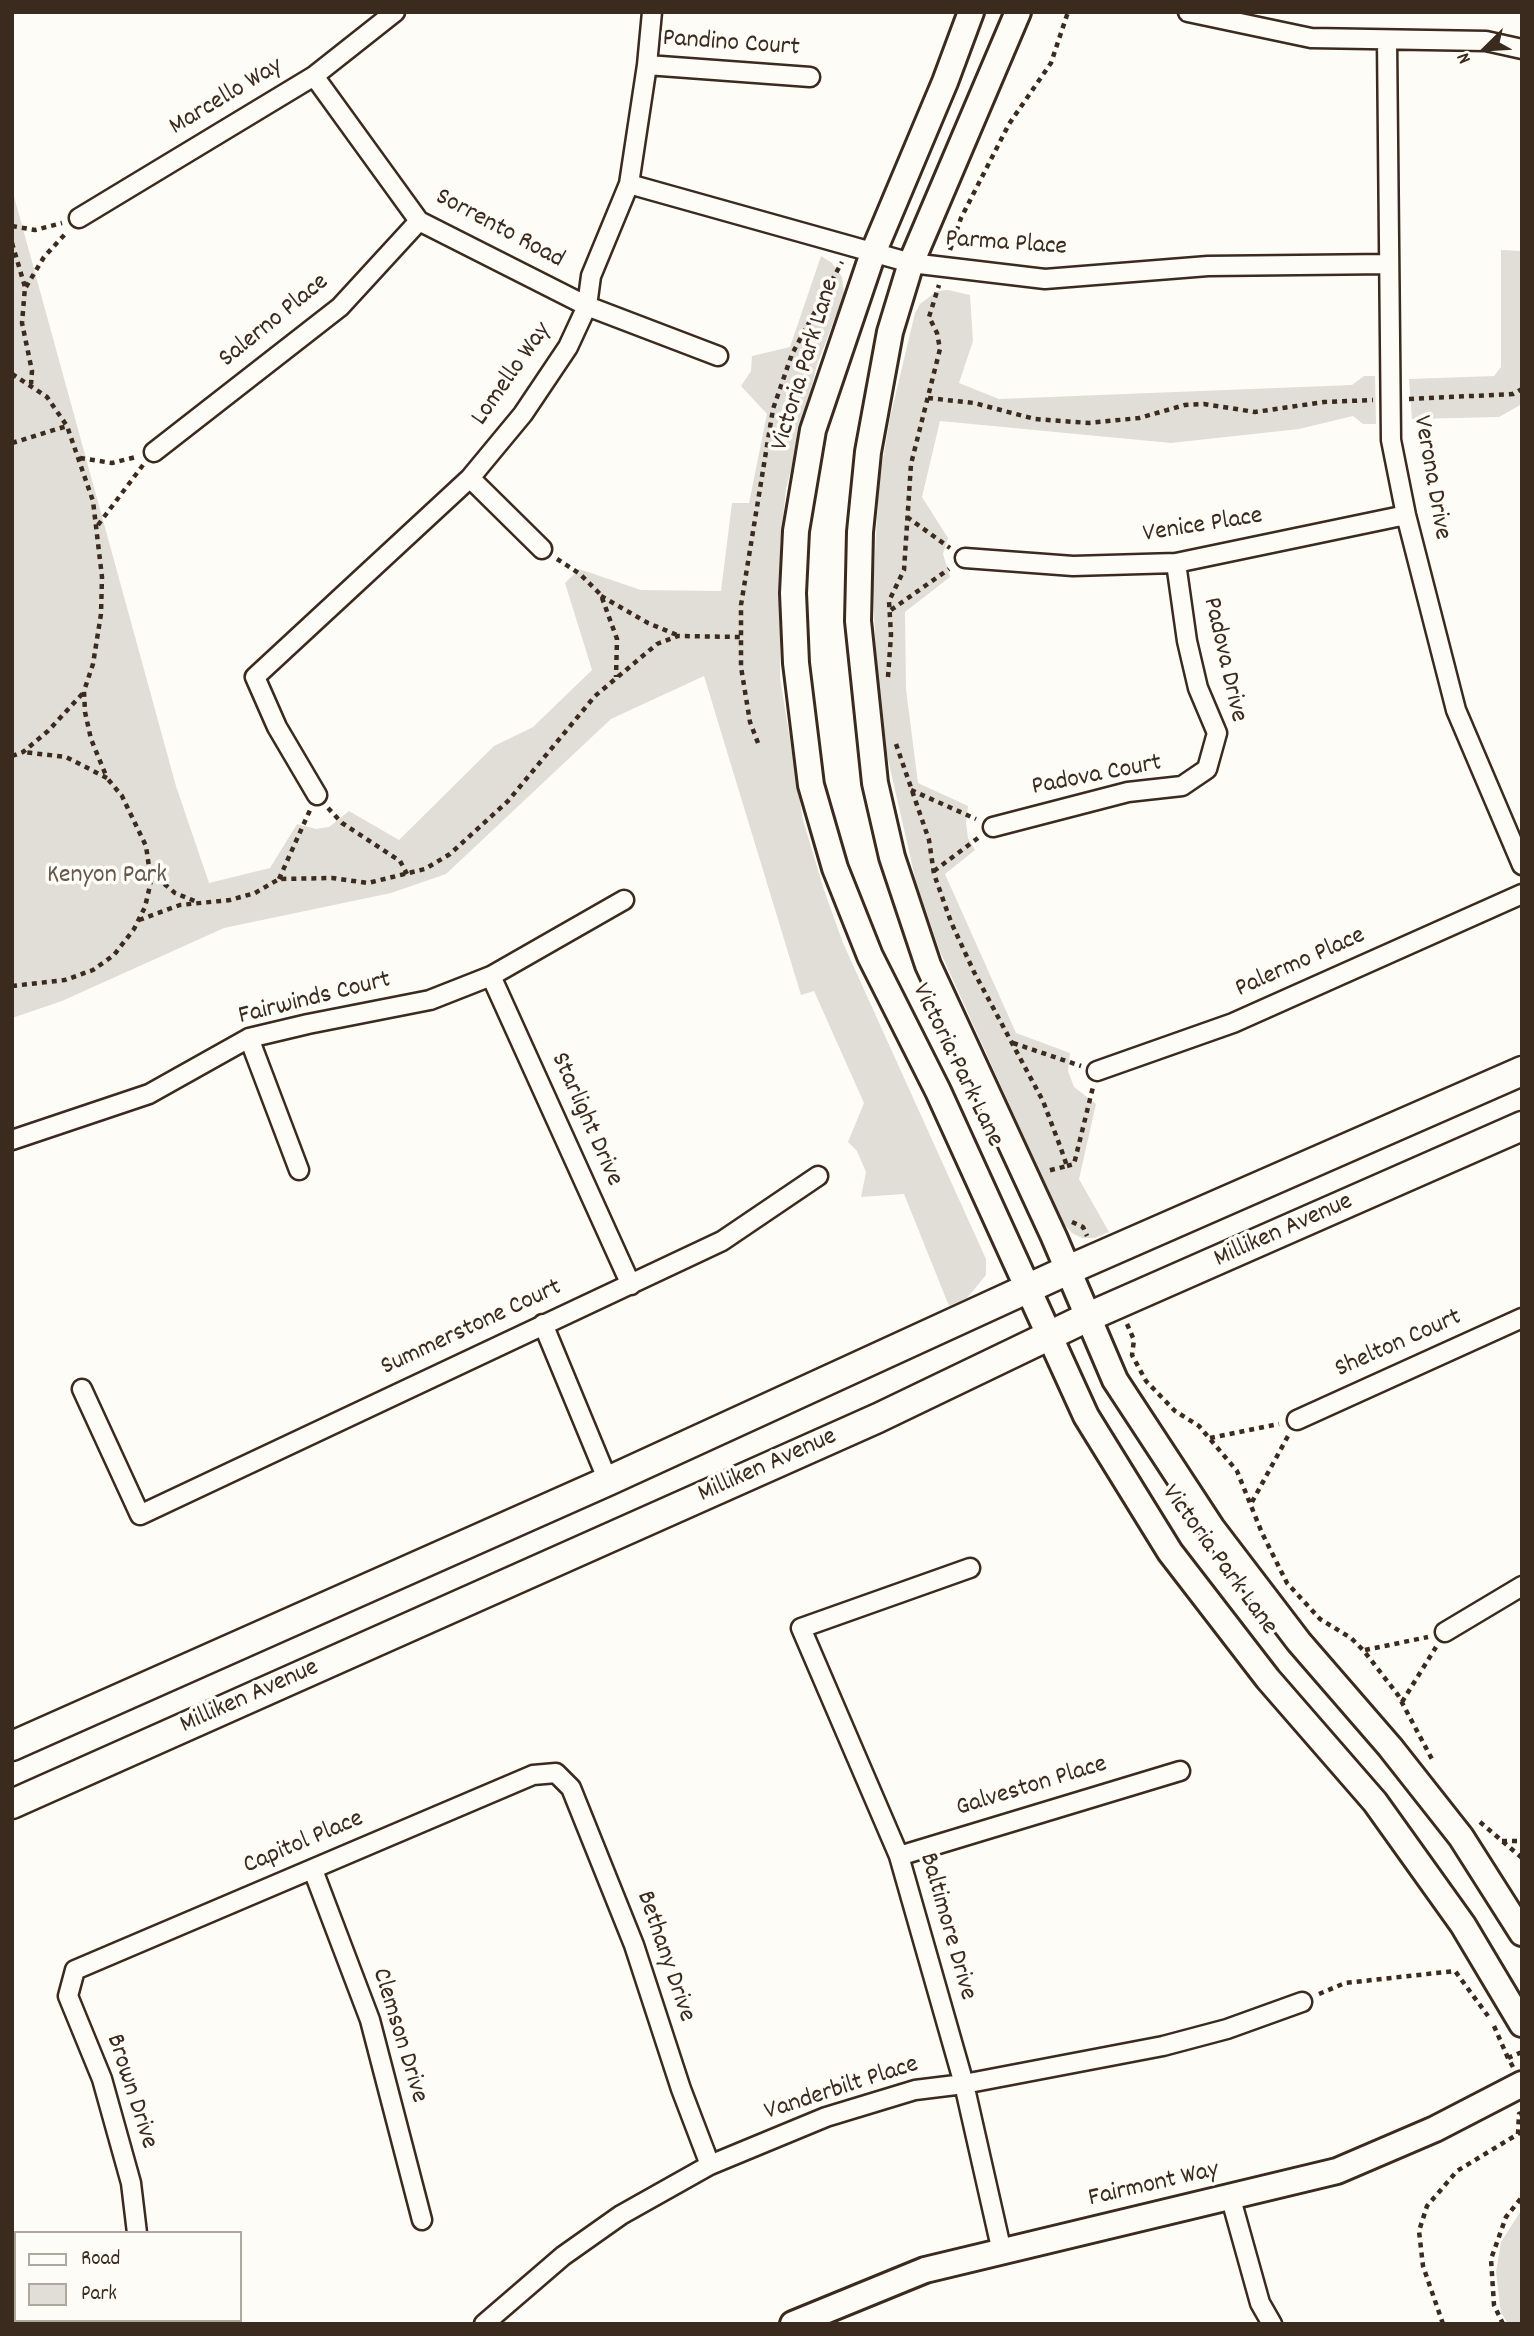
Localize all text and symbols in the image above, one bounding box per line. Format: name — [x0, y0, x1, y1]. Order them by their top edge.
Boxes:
north arrow — [1450, 14, 1520, 84]
street label: Pandino Court — [661, 25, 801, 65]
text: N — [1451, 48, 1480, 68]
street label: Marcello Way — [165, 52, 289, 144]
street label: Sorrento Road — [429, 183, 569, 277]
street label: Parma Place — [944, 225, 1068, 265]
street label: Salerno Place — [214, 268, 336, 376]
street label: Victoria Park Lane — [766, 275, 848, 455]
street label: Lomello Way — [466, 317, 560, 433]
street label: Verona Drive — [1404, 414, 1456, 542]
street label: Venice Place — [1141, 502, 1265, 552]
street label: Padova Drive — [1194, 595, 1252, 725]
street label: Padova Court — [1029, 749, 1165, 805]
park label: Kenyon Park — [47, 861, 167, 893]
street label: Palermo Place — [1231, 922, 1371, 1006]
street label: Fairwinds Court — [236, 966, 394, 1034]
street label: Victoria Park Lane — [903, 979, 1009, 1153]
street label: Starlight Drive — [542, 1048, 628, 1192]
street label: Milliken Avenue — [1210, 1188, 1358, 1276]
street label: Summerstone Court — [377, 1273, 567, 1385]
street label: Shelton Court — [1331, 1303, 1467, 1387]
street label: Milliken Avenue — [694, 1423, 842, 1511]
street label: Victoria Park Lane — [1153, 1480, 1283, 1642]
street label: Milliken Avenue — [176, 1654, 324, 1742]
street label: Galveston Place — [953, 1750, 1111, 1826]
street label: Capitol Place — [239, 1805, 369, 1883]
street label: Baltimore Drive — [910, 1850, 982, 2004]
street label: Bethany Drive — [627, 1888, 701, 2026]
street label: Clemson Drive — [363, 1965, 433, 2107]
street label: Brown Drive — [97, 2031, 163, 2153]
street label: Vanderbilt Place — [761, 2050, 923, 2130]
street label: Fairmont Way — [1086, 2156, 1222, 2216]
legend — [14, 2231, 242, 2322]
text: Road — [81, 2245, 120, 2275]
text: Park — [81, 2280, 117, 2310]

